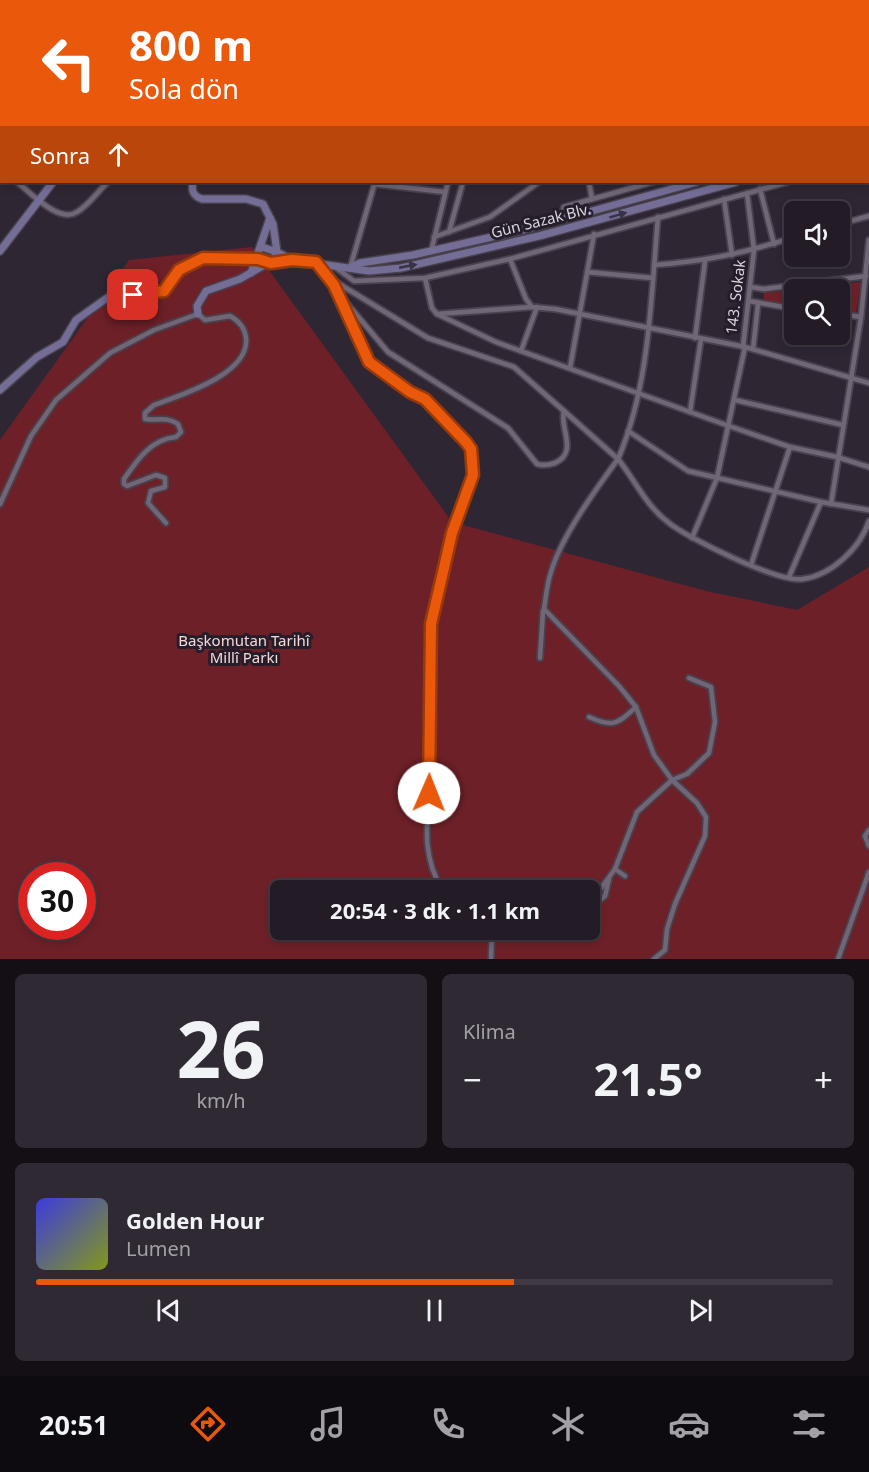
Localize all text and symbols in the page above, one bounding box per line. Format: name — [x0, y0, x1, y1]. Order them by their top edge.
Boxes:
text: 800 m — [129, 16, 253, 73]
icon: left — [30, 24, 108, 102]
text: Sola dön — [129, 70, 239, 107]
icon: ahead — [102, 138, 135, 171]
text: Sonra — [30, 140, 90, 170]
street label: Gün Sazak Blv. — [489, 198, 593, 242]
map controls — [784, 201, 850, 345]
button: sound — [784, 201, 850, 267]
one-way arrow — [609, 210, 627, 219]
street label: 143. Sokak — [720, 258, 750, 336]
one-way arrow — [399, 261, 418, 270]
pin — [107, 269, 158, 320]
icon: arrive — [116, 278, 149, 311]
button: search — [784, 279, 850, 345]
park label: Başkomutan Tarihî Millî Parkı — [178, 630, 311, 667]
position arrow — [397, 761, 461, 825]
speed limit sign: 30 — [18, 862, 96, 940]
text: 20:54 · 3 dk · 1.1 km — [330, 895, 540, 925]
text: 26 — [176, 995, 266, 1101]
text: Klima — [463, 1018, 516, 1045]
text: 21.5° — [594, 1048, 702, 1109]
text: − — [463, 1057, 482, 1102]
text: + — [814, 1057, 833, 1102]
text: km/h — [196, 1087, 246, 1114]
text: Golden Hour — [126, 1205, 264, 1235]
text: Lumen — [126, 1235, 191, 1262]
icon: previous — [152, 1294, 185, 1327]
icon: pause — [418, 1294, 451, 1327]
icon: next — [684, 1294, 717, 1327]
icon: directions — [187, 1403, 229, 1445]
icon: music — [307, 1403, 349, 1445]
icon: phone — [427, 1403, 469, 1445]
icon: climate — [547, 1403, 589, 1445]
icon: car — [668, 1403, 710, 1445]
icon: filters — [788, 1403, 830, 1445]
text: 20:51 — [39, 1406, 108, 1443]

